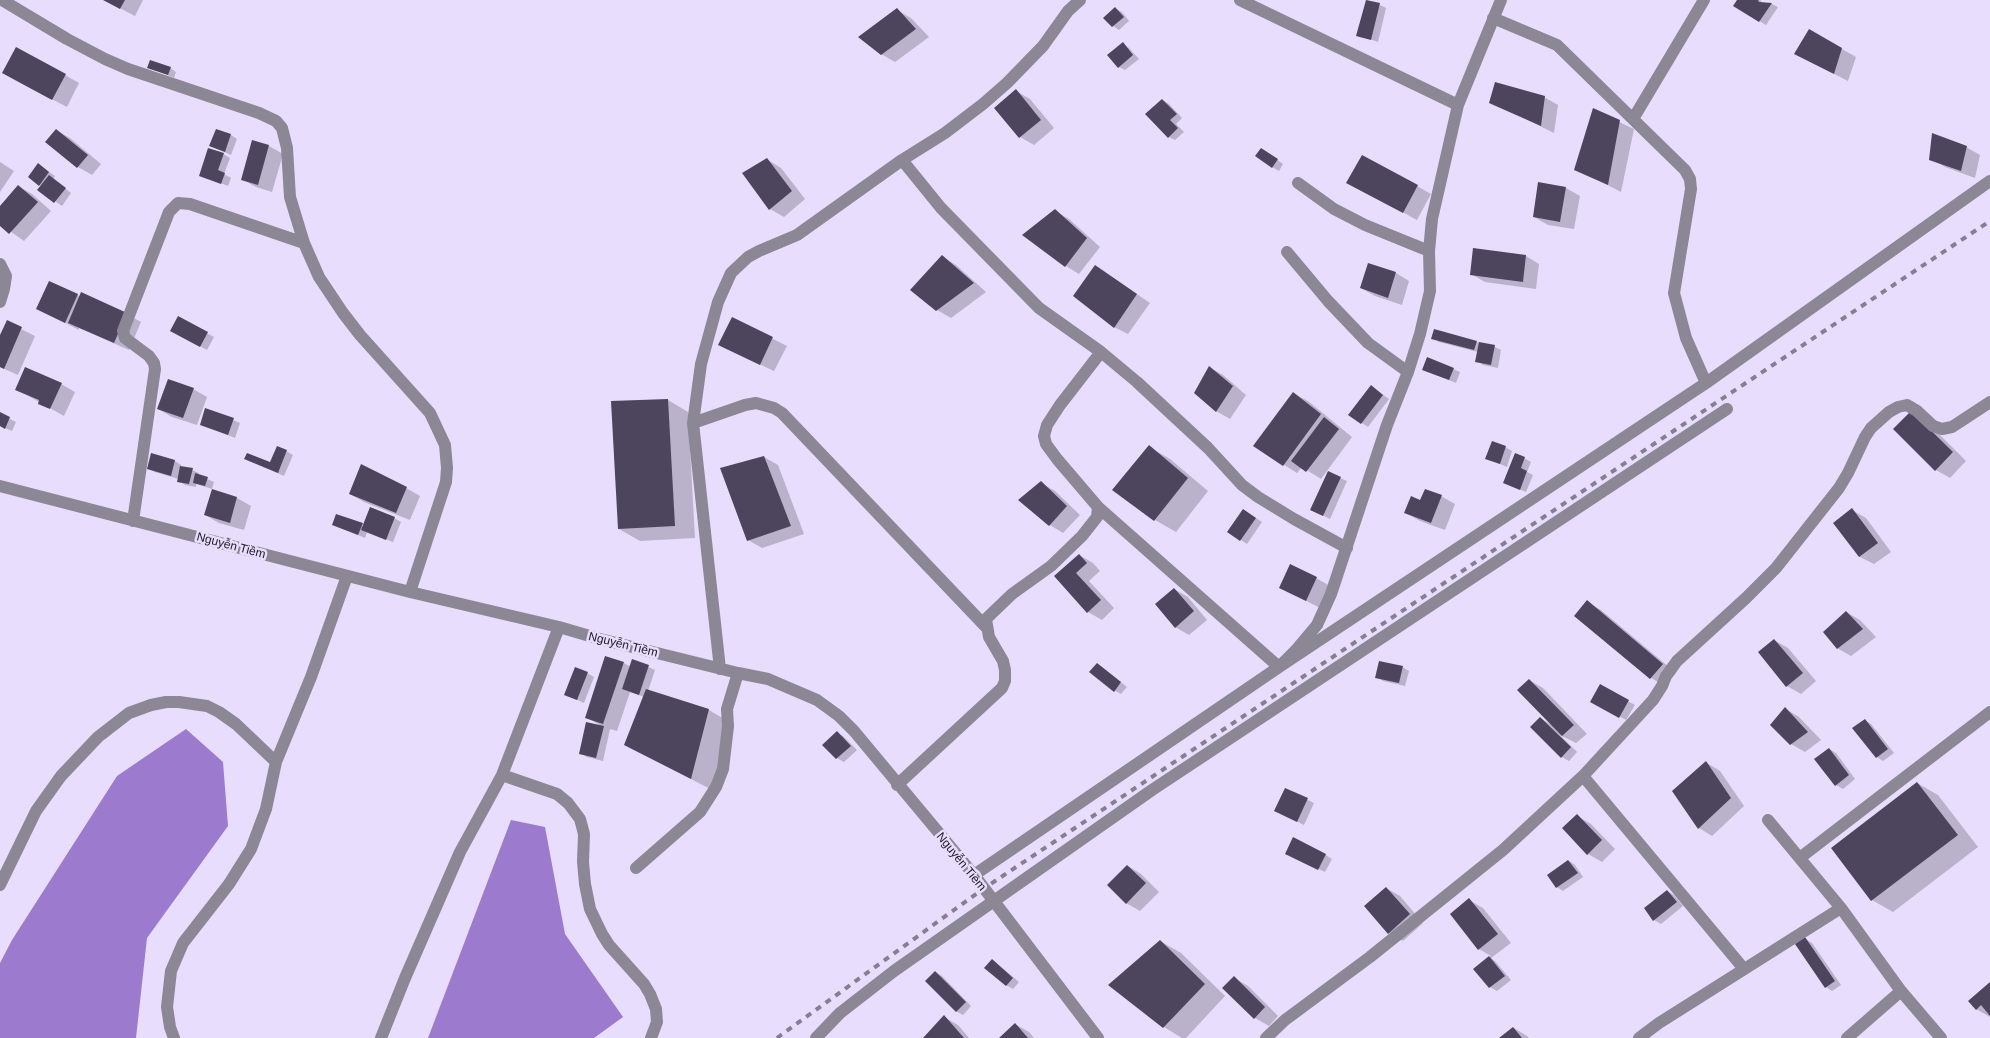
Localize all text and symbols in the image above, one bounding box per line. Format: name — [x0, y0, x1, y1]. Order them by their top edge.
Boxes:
street label: Nguyễn Tiềm — [195, 530, 267, 562]
street label: Nguyễn Tiềm — [587, 629, 659, 661]
street label: Nguyễn Tiềm — [933, 830, 989, 894]

